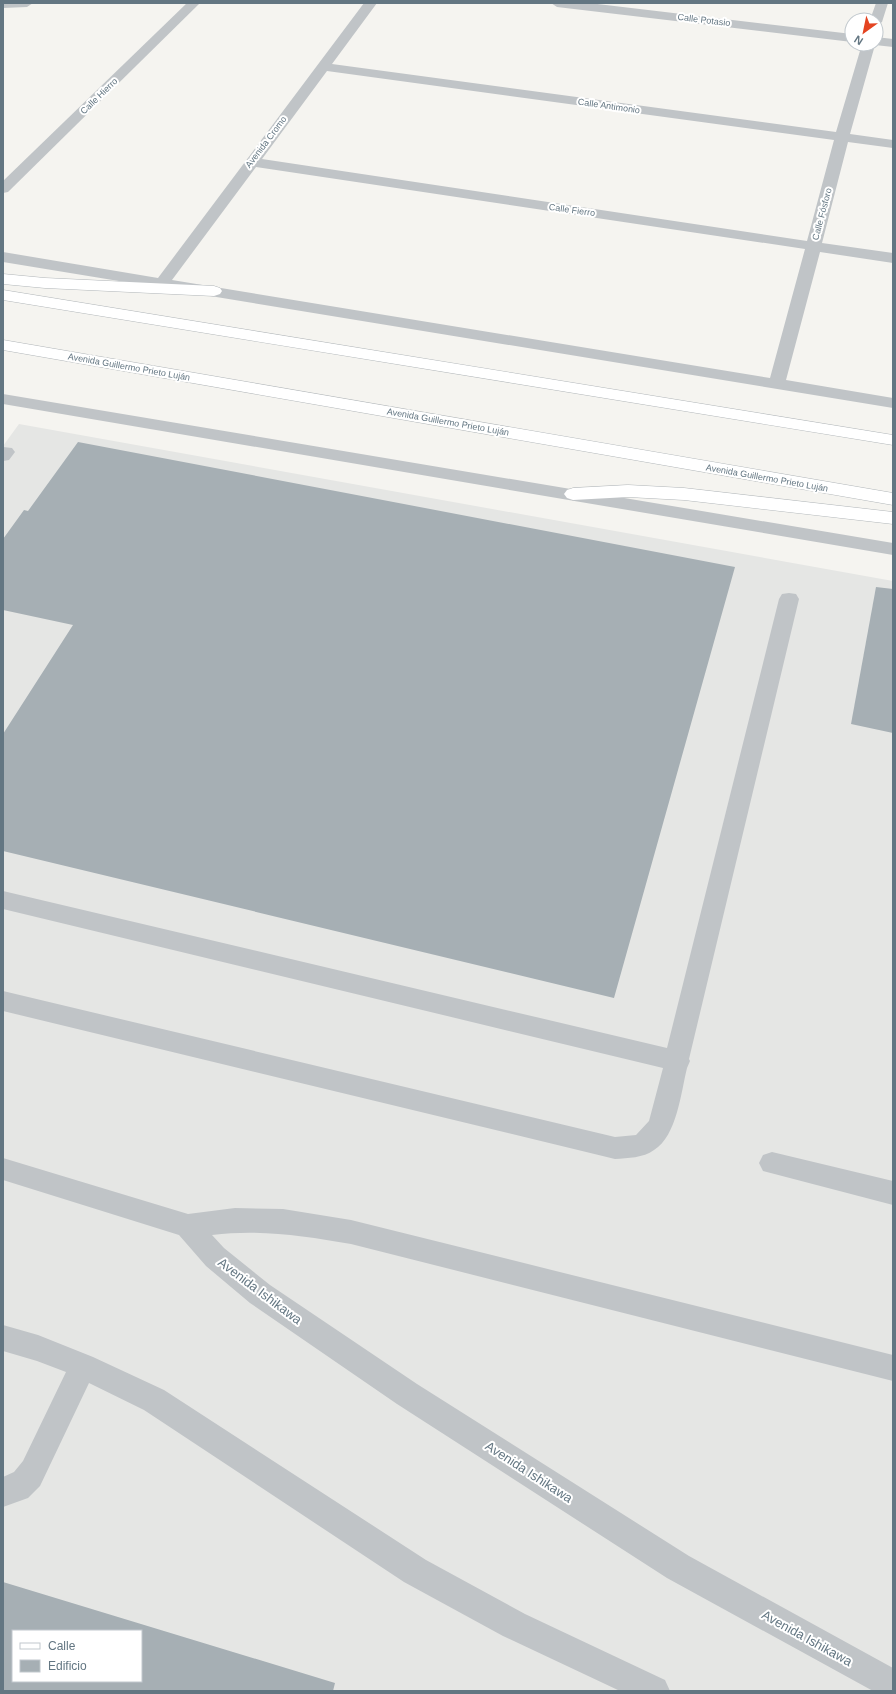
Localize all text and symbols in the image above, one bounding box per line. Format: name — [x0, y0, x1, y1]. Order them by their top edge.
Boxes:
street label: Calle Potasio — [677, 12, 731, 28]
north arrow — [844, 12, 884, 52]
text: N — [852, 33, 865, 48]
street label: Calle Hierro — [78, 76, 120, 116]
street label: Calle Antimonio — [577, 97, 641, 115]
street label: Avenida Cromo — [243, 114, 289, 170]
street label: Calle Fósforo — [810, 187, 834, 241]
street label: Calle Fierro — [548, 202, 596, 218]
street label: Avenida Guillermo Prieto Luján — [67, 351, 191, 383]
street label: Avenida Guillermo Prieto Luján — [386, 406, 510, 438]
street label: Avenida Guillermo Prieto Luján — [705, 462, 829, 494]
street label: Avenida Ishikawa — [215, 1255, 305, 1328]
street label: Avenida Ishikawa — [483, 1438, 576, 1506]
street label: Avenida Ishikawa — [759, 1607, 855, 1669]
legend — [12, 1630, 142, 1682]
text: Calle — [48, 1639, 76, 1653]
text: Edificio — [48, 1659, 87, 1673]

